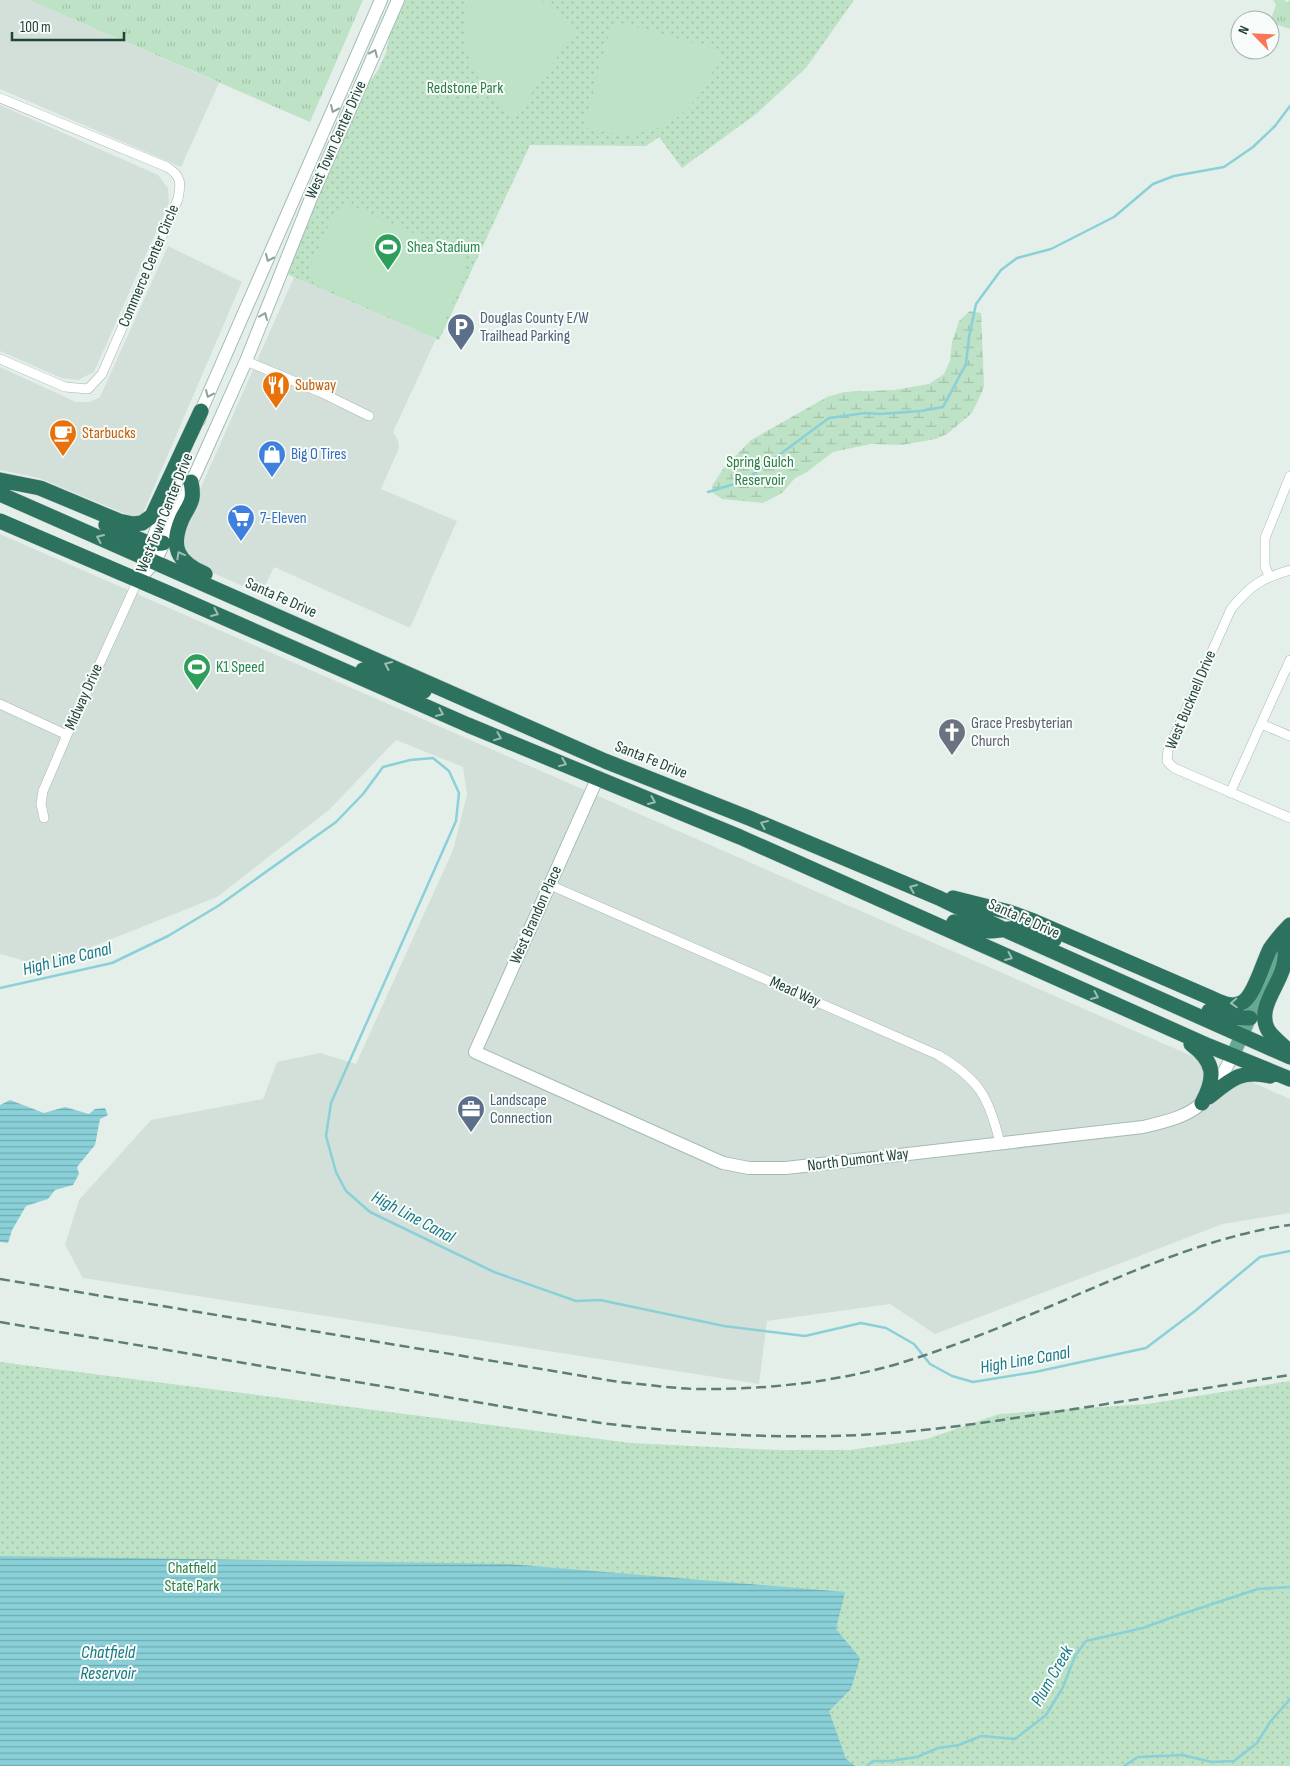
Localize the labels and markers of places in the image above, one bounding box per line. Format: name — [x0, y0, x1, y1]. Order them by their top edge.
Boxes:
sports icon: Shea Stadium — [373, 232, 403, 271]
place label: Shea Stadium — [407, 238, 480, 257]
place label: Douglas County E/W Trailhead Parking — [480, 309, 589, 346]
parking icon: Douglas County E/W Trailhead Parking — [446, 312, 476, 351]
restaurant icon: Subway — [261, 370, 291, 409]
place label: Subway — [295, 376, 336, 395]
cafe icon: Starbucks — [48, 418, 78, 457]
place label: Starbucks — [82, 424, 136, 443]
shop icon: Big O Tires — [257, 439, 287, 478]
place label: Big O Tires — [291, 445, 347, 464]
supermarket icon: 7-Eleven — [226, 503, 256, 542]
place label: 7-Eleven — [260, 509, 307, 528]
sports icon: K1 Speed — [182, 652, 212, 691]
place label: K1 Speed — [216, 658, 264, 677]
place label: Grace Presbyterian Church — [971, 714, 1073, 751]
church icon: Grace Presbyterian Church — [937, 717, 967, 756]
place label: Landscape Connection — [490, 1091, 552, 1128]
office icon: Landscape Connection — [456, 1094, 486, 1133]

